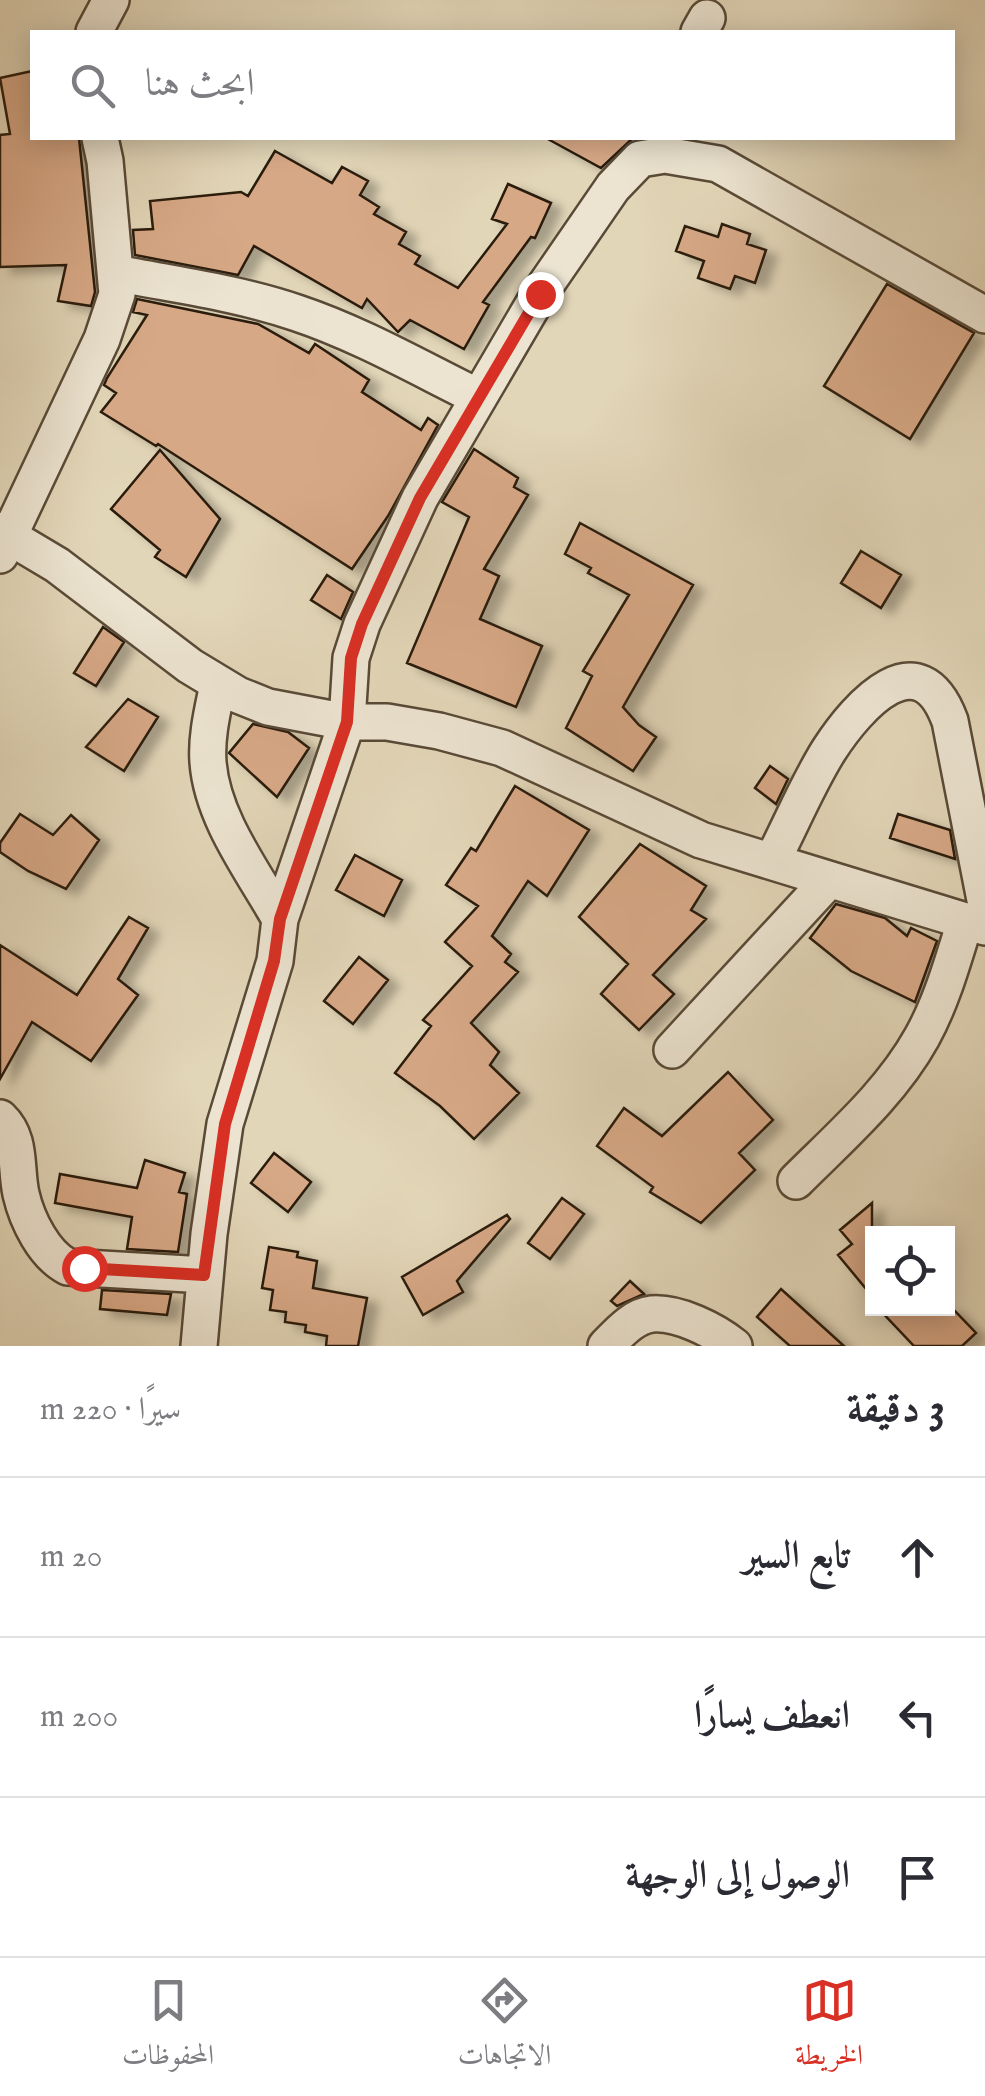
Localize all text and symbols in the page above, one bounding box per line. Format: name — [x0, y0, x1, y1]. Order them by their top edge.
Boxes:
search box — [30, 30, 955, 140]
icon: search — [65, 58, 120, 113]
text: ابحث هنا — [145, 61, 255, 109]
route end — [518, 272, 564, 318]
map controls — [865, 1226, 955, 1316]
button: locate — [865, 1226, 955, 1316]
route start — [62, 1246, 108, 1292]
text: 3 دقيقة — [847, 1383, 945, 1436]
text: سيرًا · 220 m — [40, 1390, 181, 1431]
icon: ahead — [890, 1530, 945, 1585]
text: تابع السير — [742, 1533, 850, 1581]
text: 20 m — [40, 1537, 102, 1578]
icon: left — [890, 1690, 945, 1745]
text: انعطف يسارًا — [694, 1693, 850, 1741]
text: 200 m — [40, 1697, 118, 1738]
icon: arrive — [890, 1850, 945, 1905]
text: الوصول إلى الوجهة — [625, 1853, 850, 1901]
tab: المحفوظات — [122, 1973, 214, 2082]
tab: الاتجاهات — [458, 1973, 551, 2082]
tab: الخريطة — [795, 1973, 863, 2082]

